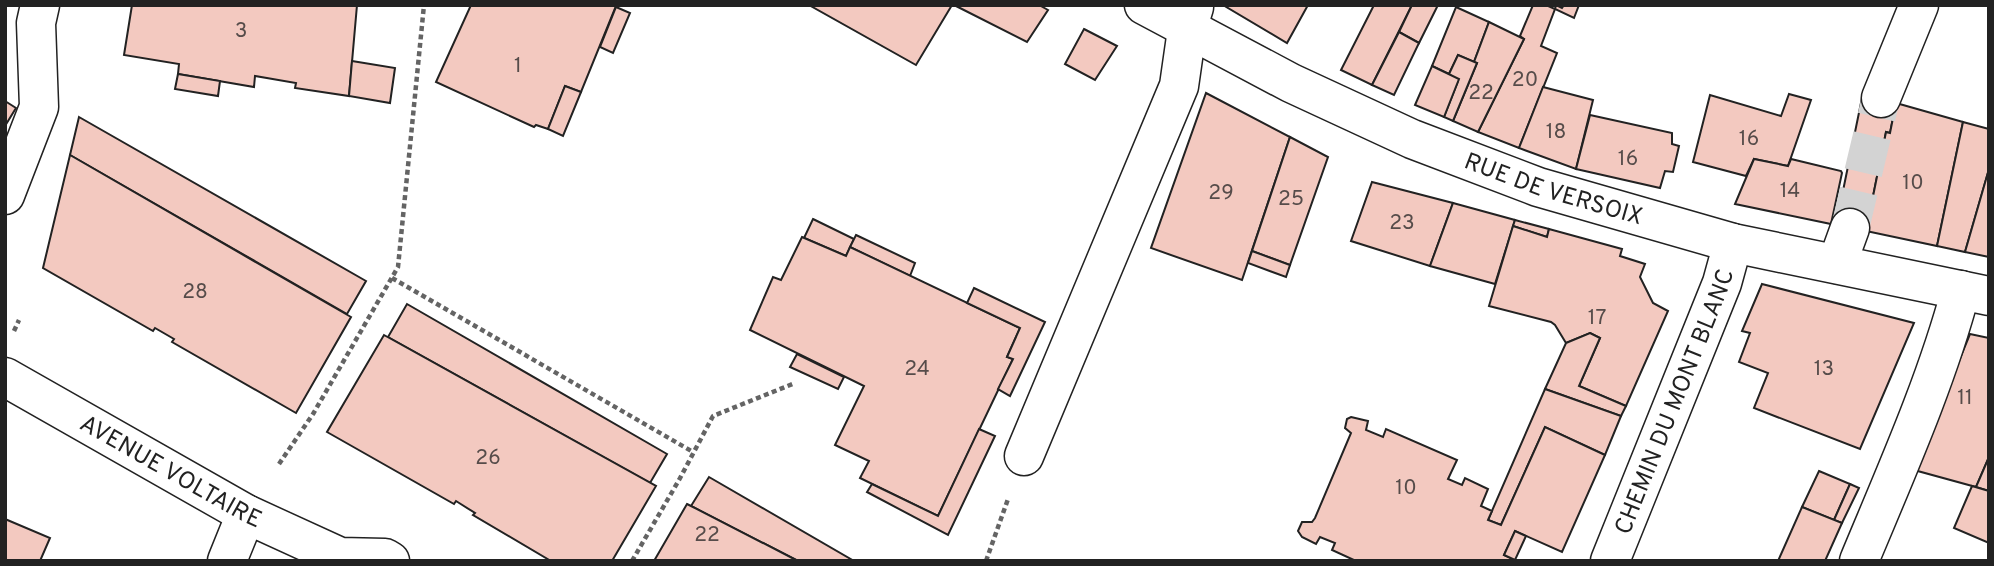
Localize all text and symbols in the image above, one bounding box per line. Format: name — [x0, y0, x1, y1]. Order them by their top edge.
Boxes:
house number: 3 — [235, 18, 247, 45]
house number: 1 — [514, 53, 522, 80]
house number: 20 — [1512, 67, 1538, 94]
house number: 22 — [1468, 80, 1494, 107]
house number: 18 — [1546, 119, 1566, 146]
house number: 16 — [1739, 126, 1759, 153]
house number: 16 — [1618, 146, 1638, 173]
street label: RUE DE VERSOIX — [1460, 147, 1646, 233]
house number: 10 — [1902, 170, 1924, 197]
house number: 14 — [1780, 178, 1800, 205]
house number: 29 — [1208, 180, 1234, 207]
house number: 25 — [1278, 186, 1304, 213]
house number: 23 — [1389, 210, 1415, 237]
street label: CHEMIN DU MONT BLANC — [1609, 266, 1742, 539]
house number: 28 — [182, 279, 208, 306]
house number: 17 — [1588, 305, 1606, 332]
house number: 24 — [904, 356, 930, 383]
house number: 13 — [1814, 356, 1834, 383]
house number: 11 — [1957, 385, 1973, 412]
street label: AVENUE VOLTAIRE — [74, 410, 266, 536]
house number: 26 — [475, 445, 501, 472]
house number: 10 — [1395, 475, 1417, 502]
house number: 22 — [694, 522, 720, 549]

